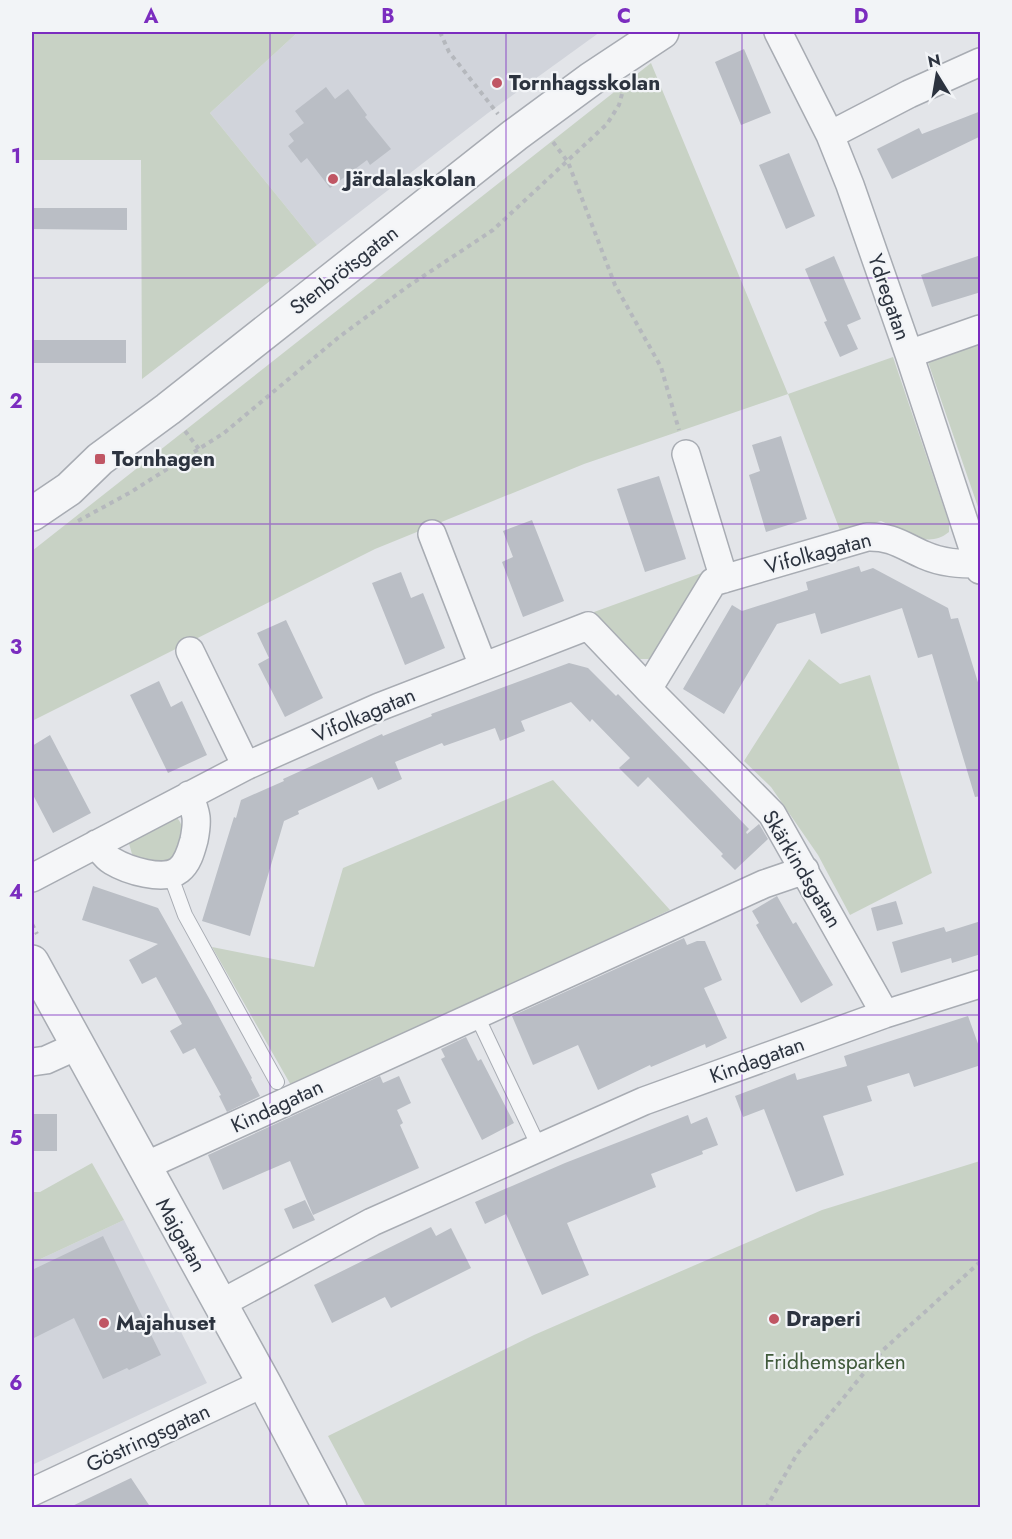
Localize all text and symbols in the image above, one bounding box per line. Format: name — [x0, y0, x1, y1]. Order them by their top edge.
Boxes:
text: A — [143, 2, 159, 31]
text: B — [381, 2, 395, 31]
text: C — [617, 2, 631, 31]
text: D — [854, 2, 868, 31]
north arrow — [907, 45, 967, 105]
text: N — [926, 48, 943, 73]
place label: Tornhagsskolan — [509, 68, 660, 98]
marker: Tornhagsskolan — [490, 76, 504, 90]
text: 1 — [11, 142, 21, 171]
place label: Järdalaskolan — [341, 164, 476, 194]
marker: Järdalaskolan — [326, 172, 340, 186]
street label: Stenbrötsgatan — [283, 218, 405, 322]
street label: Ydregatan — [860, 250, 918, 344]
text: 2 — [9, 387, 23, 416]
place label: Tornhagen — [112, 444, 215, 474]
marker: Tornhagen — [93, 452, 107, 466]
street label: Vifolkagatan — [761, 524, 875, 582]
text: 3 — [10, 633, 22, 662]
street label: Vifolkagatan — [308, 680, 420, 750]
street label: Skärkindsgatan — [755, 804, 849, 934]
text: 4 — [9, 878, 23, 907]
street label: Kindagatan — [706, 1029, 808, 1091]
street label: Kindagatan — [226, 1072, 328, 1140]
text: 5 — [10, 1124, 23, 1153]
street label: Majgatan — [148, 1192, 214, 1278]
place label: Draperi — [786, 1304, 861, 1334]
place label: Majahuset — [116, 1308, 216, 1338]
marker: Draperi — [767, 1312, 781, 1326]
marker: Majahuset — [97, 1316, 111, 1330]
park label: Fridhemsparken — [764, 1347, 906, 1377]
text: 6 — [9, 1369, 23, 1398]
street label: Göstringsgatan — [81, 1396, 215, 1480]

